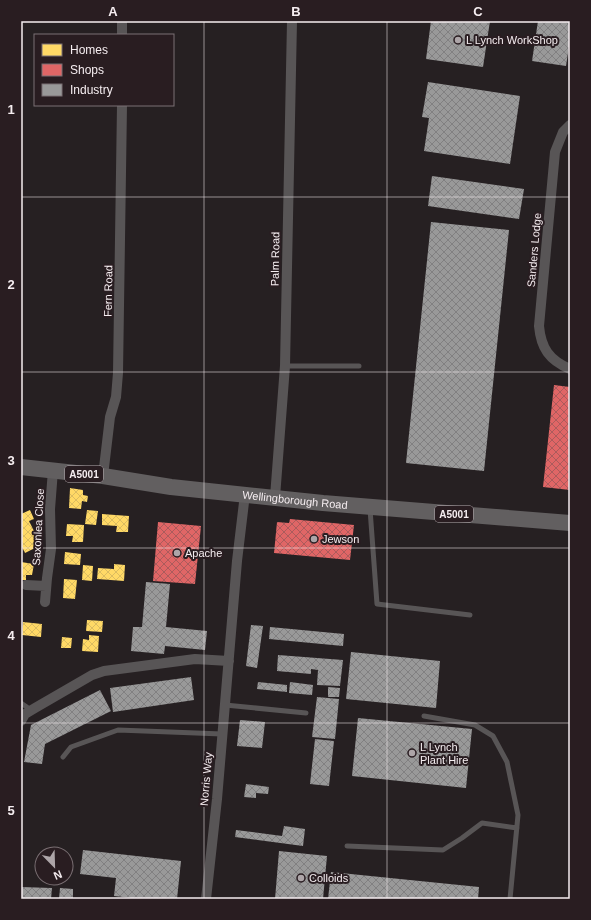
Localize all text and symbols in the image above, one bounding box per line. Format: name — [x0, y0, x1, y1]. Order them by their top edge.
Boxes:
text: A — [108, 4, 118, 19]
text: B — [291, 4, 301, 19]
text: C — [473, 4, 483, 19]
legend — [34, 34, 174, 106]
place label: L Lynch WorkShop — [466, 34, 558, 46]
marker: L Lynch WorkShop — [453, 35, 463, 45]
text: Homes — [70, 43, 108, 57]
text: Shops — [70, 63, 104, 77]
text: Industry — [70, 83, 113, 97]
text: 1 — [7, 102, 15, 117]
street label: Sanders Lodge — [525, 212, 543, 288]
street label: Palm Road — [269, 232, 281, 286]
street label: Fern Road — [102, 265, 114, 317]
text: 2 — [7, 277, 15, 292]
text: 3 — [7, 453, 15, 468]
road number: A5001 — [65, 466, 103, 482]
street label: Saxonlea Close — [30, 488, 46, 566]
street label: Wellingborough Road — [242, 489, 348, 511]
road number: A5001 — [435, 506, 473, 522]
place label: Jewson — [322, 533, 359, 545]
marker: Jewson — [309, 534, 319, 544]
place label: Apache — [185, 547, 222, 559]
marker: Apache — [172, 548, 182, 558]
text: 4 — [7, 628, 15, 643]
place label: L Lynch Plant Hire — [420, 741, 468, 766]
marker: L Lynch Plant Hire — [407, 748, 417, 758]
street label: Norris Way — [198, 751, 214, 806]
text: 5 — [7, 803, 15, 818]
north arrow — [34, 846, 74, 886]
text: N — [52, 868, 64, 882]
place label: Colloids — [309, 872, 349, 884]
marker: Colloids — [296, 873, 306, 883]

